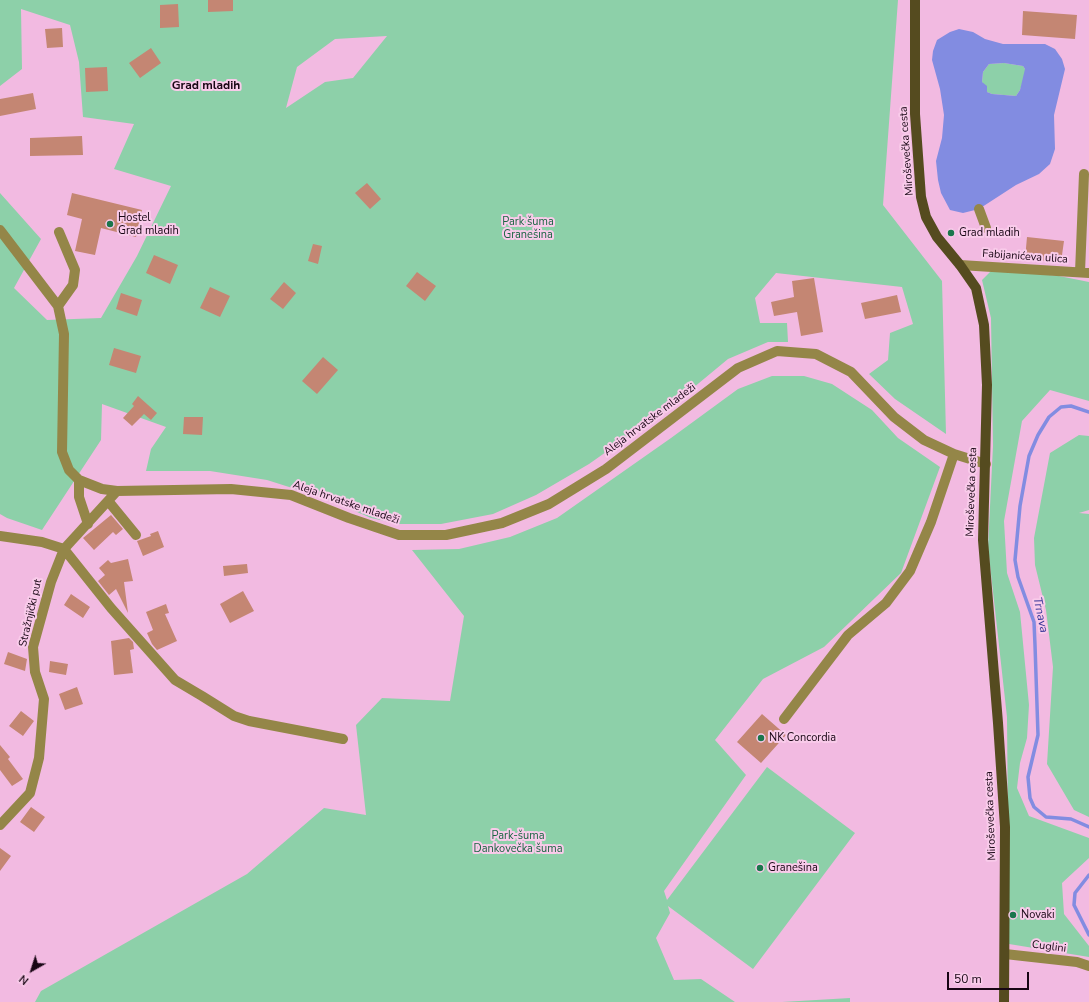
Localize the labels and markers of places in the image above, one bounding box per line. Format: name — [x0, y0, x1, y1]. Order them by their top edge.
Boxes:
place label: Hostel Grad mladih — [118, 211, 179, 237]
marker: Hostel Grad mladih — [105, 219, 115, 229]
place label: Grad mladih — [959, 226, 1020, 240]
marker: Grad mladih — [946, 228, 956, 238]
place label: NK Concordia — [769, 731, 836, 745]
marker: NK Concordia — [756, 733, 766, 743]
place label: Granešina — [768, 861, 818, 875]
marker: Granešina — [755, 863, 765, 873]
place label: Novaki — [1021, 908, 1055, 922]
marker: Novaki — [1008, 910, 1018, 920]

